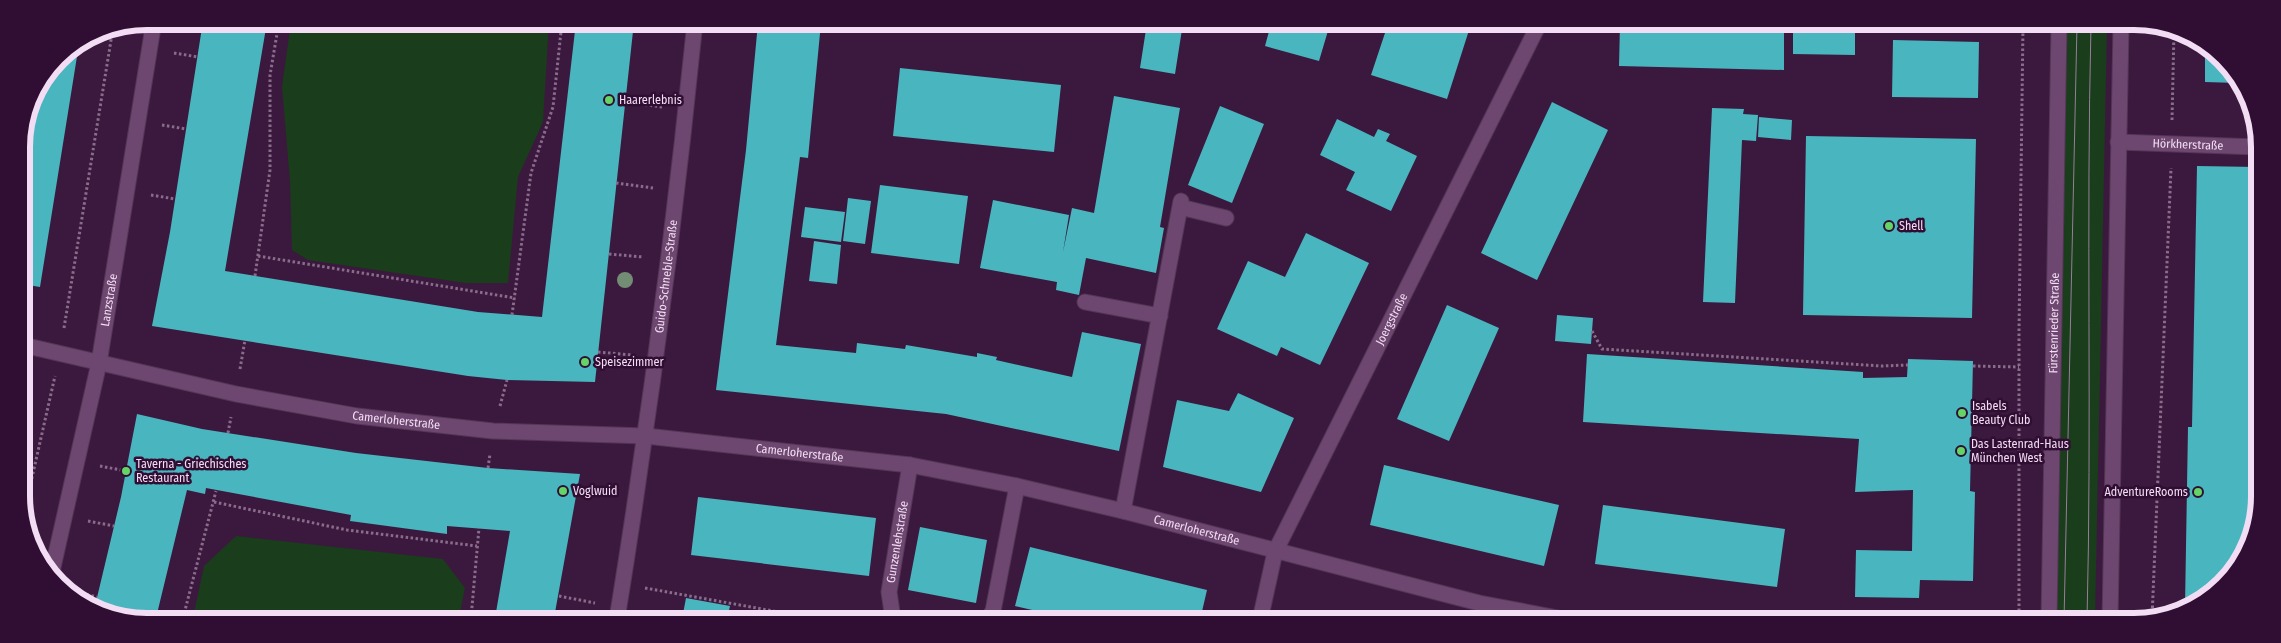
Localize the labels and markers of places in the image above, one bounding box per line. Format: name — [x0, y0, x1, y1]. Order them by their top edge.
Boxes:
place label: Haarerlebnis — [619, 93, 682, 107]
marker: Haarerlebnis — [603, 94, 615, 106]
place label: Shell — [1899, 219, 1924, 233]
marker: Shell — [1883, 220, 1895, 232]
place label: Speisezimmer — [595, 355, 664, 369]
marker: Speisezimmer — [579, 356, 591, 368]
place label: Isabels Beauty Club — [1972, 399, 2030, 427]
marker: Isabels Beauty Club — [1956, 407, 1968, 419]
place label: Das Lastenrad-Haus München West — [1971, 437, 2069, 465]
marker: Das Lastenrad-Haus München West — [1955, 445, 1967, 457]
place label: Taverna - Griechisches Restaurant — [136, 457, 246, 485]
marker: Taverna - Griechisches Restaurant — [120, 465, 132, 477]
place label: Voglwuid — [573, 484, 618, 498]
marker: Voglwuid — [557, 485, 569, 497]
place label: AdventureRooms — [2104, 485, 2188, 499]
marker: AdventureRooms — [2192, 486, 2204, 498]

